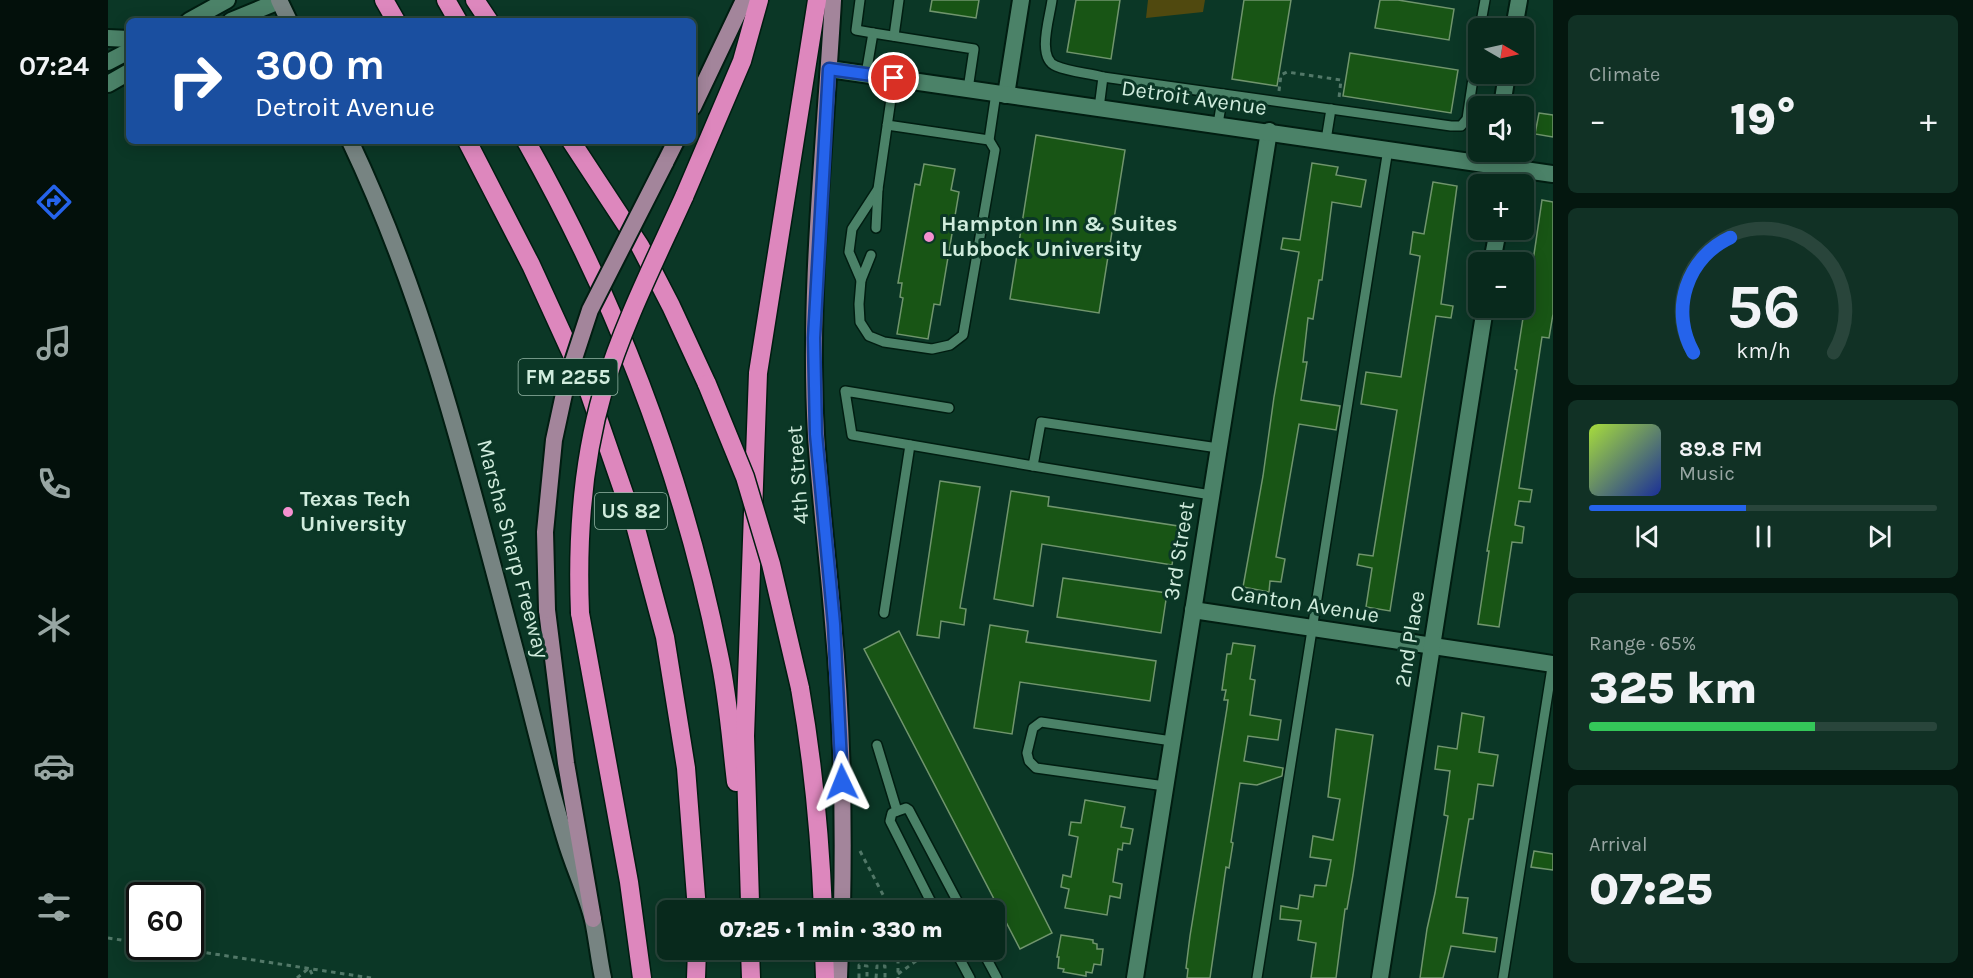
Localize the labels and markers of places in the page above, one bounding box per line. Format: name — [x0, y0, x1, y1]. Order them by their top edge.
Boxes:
pin — [868, 52, 919, 103]
place label: Hampton Inn & Suites Lubbock University — [941, 211, 1178, 262]
marker: Hampton Inn & Suites Lubbock University — [922, 230, 936, 244]
place label: Texas Tech University — [300, 486, 411, 537]
marker: Texas Tech University — [281, 505, 295, 519]

